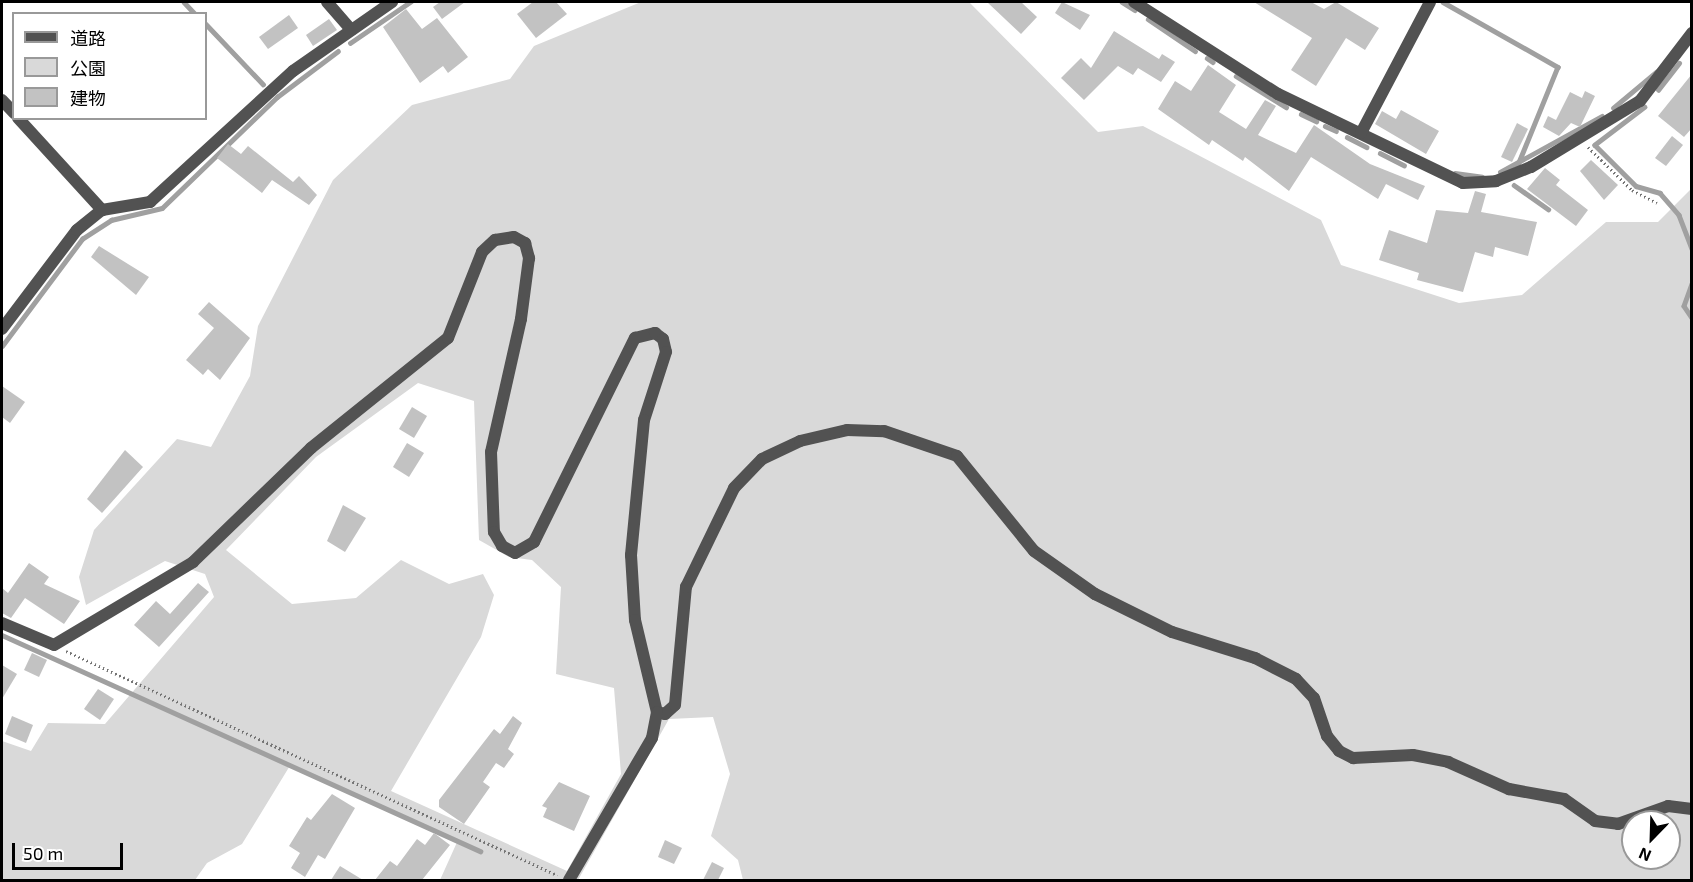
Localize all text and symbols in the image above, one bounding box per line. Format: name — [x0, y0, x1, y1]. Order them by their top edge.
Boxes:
legend — [12, 12, 207, 120]
text: 道路 — [70, 27, 106, 49]
text: 公園 — [70, 57, 106, 79]
text: 建物 — [70, 87, 106, 109]
north arrow — [1621, 810, 1681, 870]
scale bar — [15, 831, 126, 869]
text: 50 m — [23, 842, 63, 864]
text: N — [1636, 844, 1654, 866]

